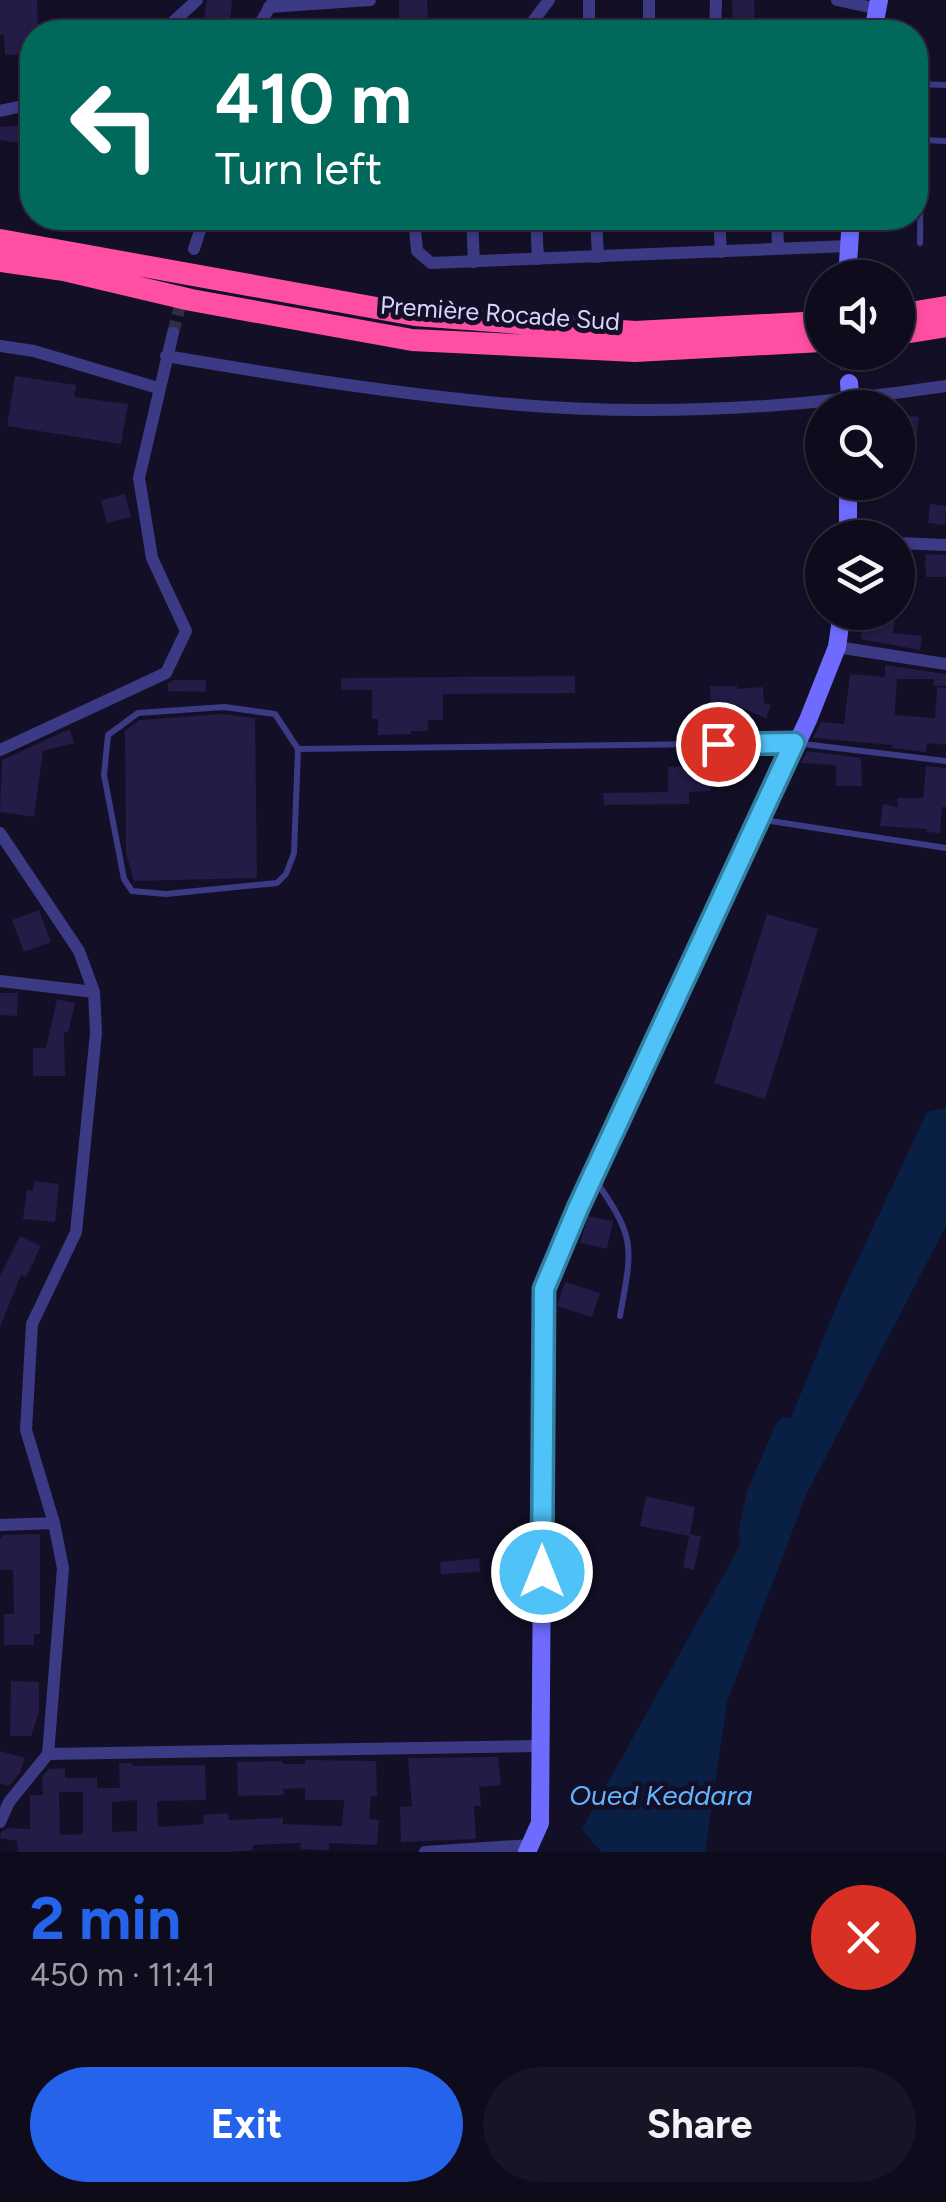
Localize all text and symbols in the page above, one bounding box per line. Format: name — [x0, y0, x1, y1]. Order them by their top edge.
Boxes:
text: 410 m — [215, 56, 412, 141]
icon: left — [50, 60, 180, 190]
text: Turn left — [215, 141, 382, 195]
map controls — [805, 260, 915, 630]
button: sound — [805, 260, 915, 370]
street label: Première Rocade Sud — [379, 290, 621, 336]
button: search — [805, 390, 915, 500]
button: layers — [805, 520, 915, 630]
pin — [676, 702, 761, 787]
icon: arrive — [691, 717, 746, 772]
position arrow — [490, 1520, 594, 1624]
water label: Oued Keddara — [569, 1778, 753, 1812]
text: 2 min — [30, 1882, 181, 1954]
button: close — [811, 1885, 916, 1990]
text: 450 m · 11:41 — [30, 1956, 215, 1994]
button: Exit — [30, 2067, 463, 2182]
button: Share — [483, 2067, 916, 2182]

